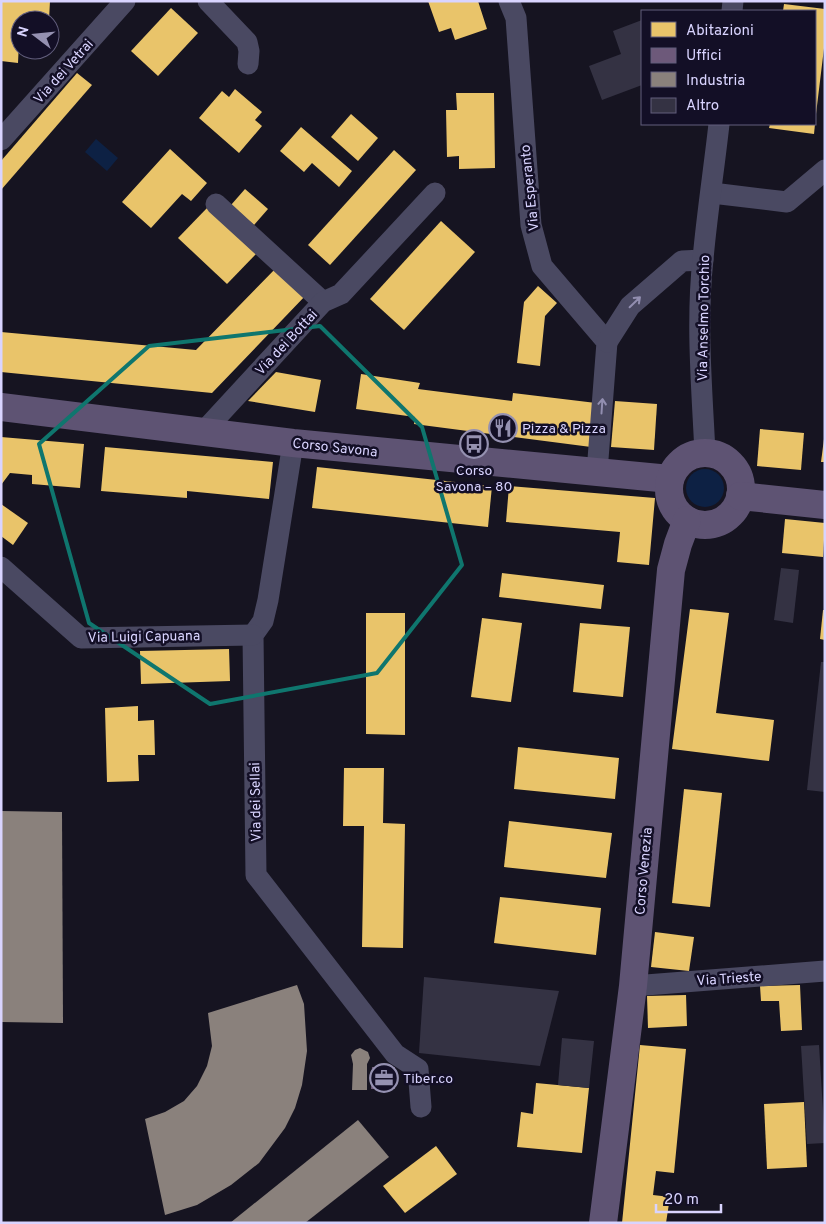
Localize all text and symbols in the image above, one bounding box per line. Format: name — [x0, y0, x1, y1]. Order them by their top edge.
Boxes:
north arrow — [10, 10, 60, 60]
legend — [641, 10, 816, 125]
text: Abitazioni — [686, 22, 754, 41]
text: N — [14, 25, 34, 39]
street label: Via dei Vetrai — [31, 36, 98, 108]
text: Uffici — [686, 47, 722, 66]
text: Industria — [686, 72, 745, 91]
text: Altro — [686, 97, 719, 116]
street label: Via Esperanto — [517, 143, 544, 232]
street label: Via Anselmo Torchio — [695, 255, 714, 381]
one-way arrow — [629, 296, 641, 308]
street label: Via dei Bottai — [252, 307, 322, 379]
one-way arrow — [597, 398, 607, 414]
restaurant icon: Pizza & Pizza — [488, 413, 518, 443]
place label: Pizza & Pizza — [522, 421, 606, 438]
bus stop icon: Corso Savona – 80 — [459, 429, 489, 459]
street label: Corso Savona — [291, 436, 378, 461]
place label: Corso Savona – 80 — [436, 463, 513, 496]
street label: Via Luigi Capuana — [88, 628, 201, 647]
street label: Via dei Sellai — [247, 762, 266, 842]
street label: Corso Venezia — [632, 827, 657, 916]
street label: Via Trieste — [696, 969, 762, 990]
office icon: Tiber.co — [369, 1063, 399, 1093]
place label: Tiber.co — [403, 1071, 453, 1088]
scale bar — [656, 1182, 721, 1214]
text: 20 m — [664, 1191, 699, 1210]

